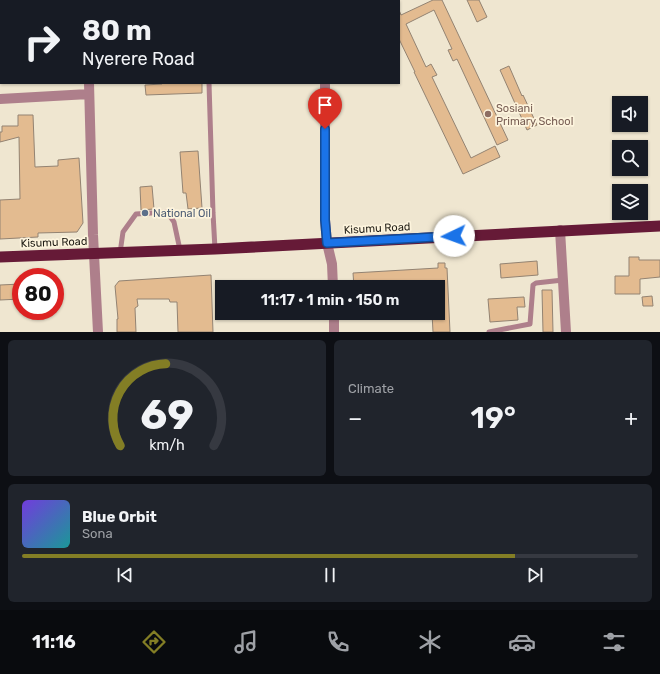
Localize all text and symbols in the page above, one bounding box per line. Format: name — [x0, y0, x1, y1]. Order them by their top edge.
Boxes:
text: 80 m — [82, 14, 152, 47]
icon: right — [16, 16, 68, 68]
text: Nyerere Road — [82, 48, 195, 70]
pin — [308, 88, 342, 129]
icon: arrive — [314, 94, 336, 116]
map controls — [612, 96, 648, 220]
button: sound — [612, 96, 648, 132]
place label: Sosiani Primary School — [496, 102, 573, 128]
marker: Sosiani Primary School — [483, 109, 493, 119]
button: search — [612, 140, 648, 176]
button: layers — [612, 184, 648, 220]
place label: National Oil — [153, 207, 211, 220]
marker: National Oil — [140, 208, 150, 218]
position arrow — [433, 215, 475, 257]
street label: Kisumu Road — [343, 220, 411, 237]
street label: Kisumu Road — [20, 235, 88, 250]
speed limit sign: 80 — [12, 268, 64, 320]
text: 11:17 · 1 min · 150 m — [261, 291, 399, 309]
text: Climate — [348, 381, 394, 396]
text: 69 — [140, 390, 194, 439]
text: 19° — [471, 400, 516, 436]
text: − — [348, 405, 362, 432]
text: + — [624, 405, 638, 432]
text: km/h — [149, 437, 185, 454]
text: Blue Orbit — [82, 508, 157, 526]
text: Sona — [82, 526, 113, 541]
icon: previous — [114, 564, 136, 586]
icon: pause — [319, 564, 341, 586]
icon: next — [524, 564, 546, 586]
icon: directions — [140, 628, 168, 656]
icon: music — [232, 628, 260, 656]
icon: phone — [324, 628, 352, 656]
icon: climate — [416, 628, 444, 656]
icon: car — [508, 628, 536, 656]
icon: filters — [600, 628, 628, 656]
text: 11:16 — [32, 631, 76, 653]

